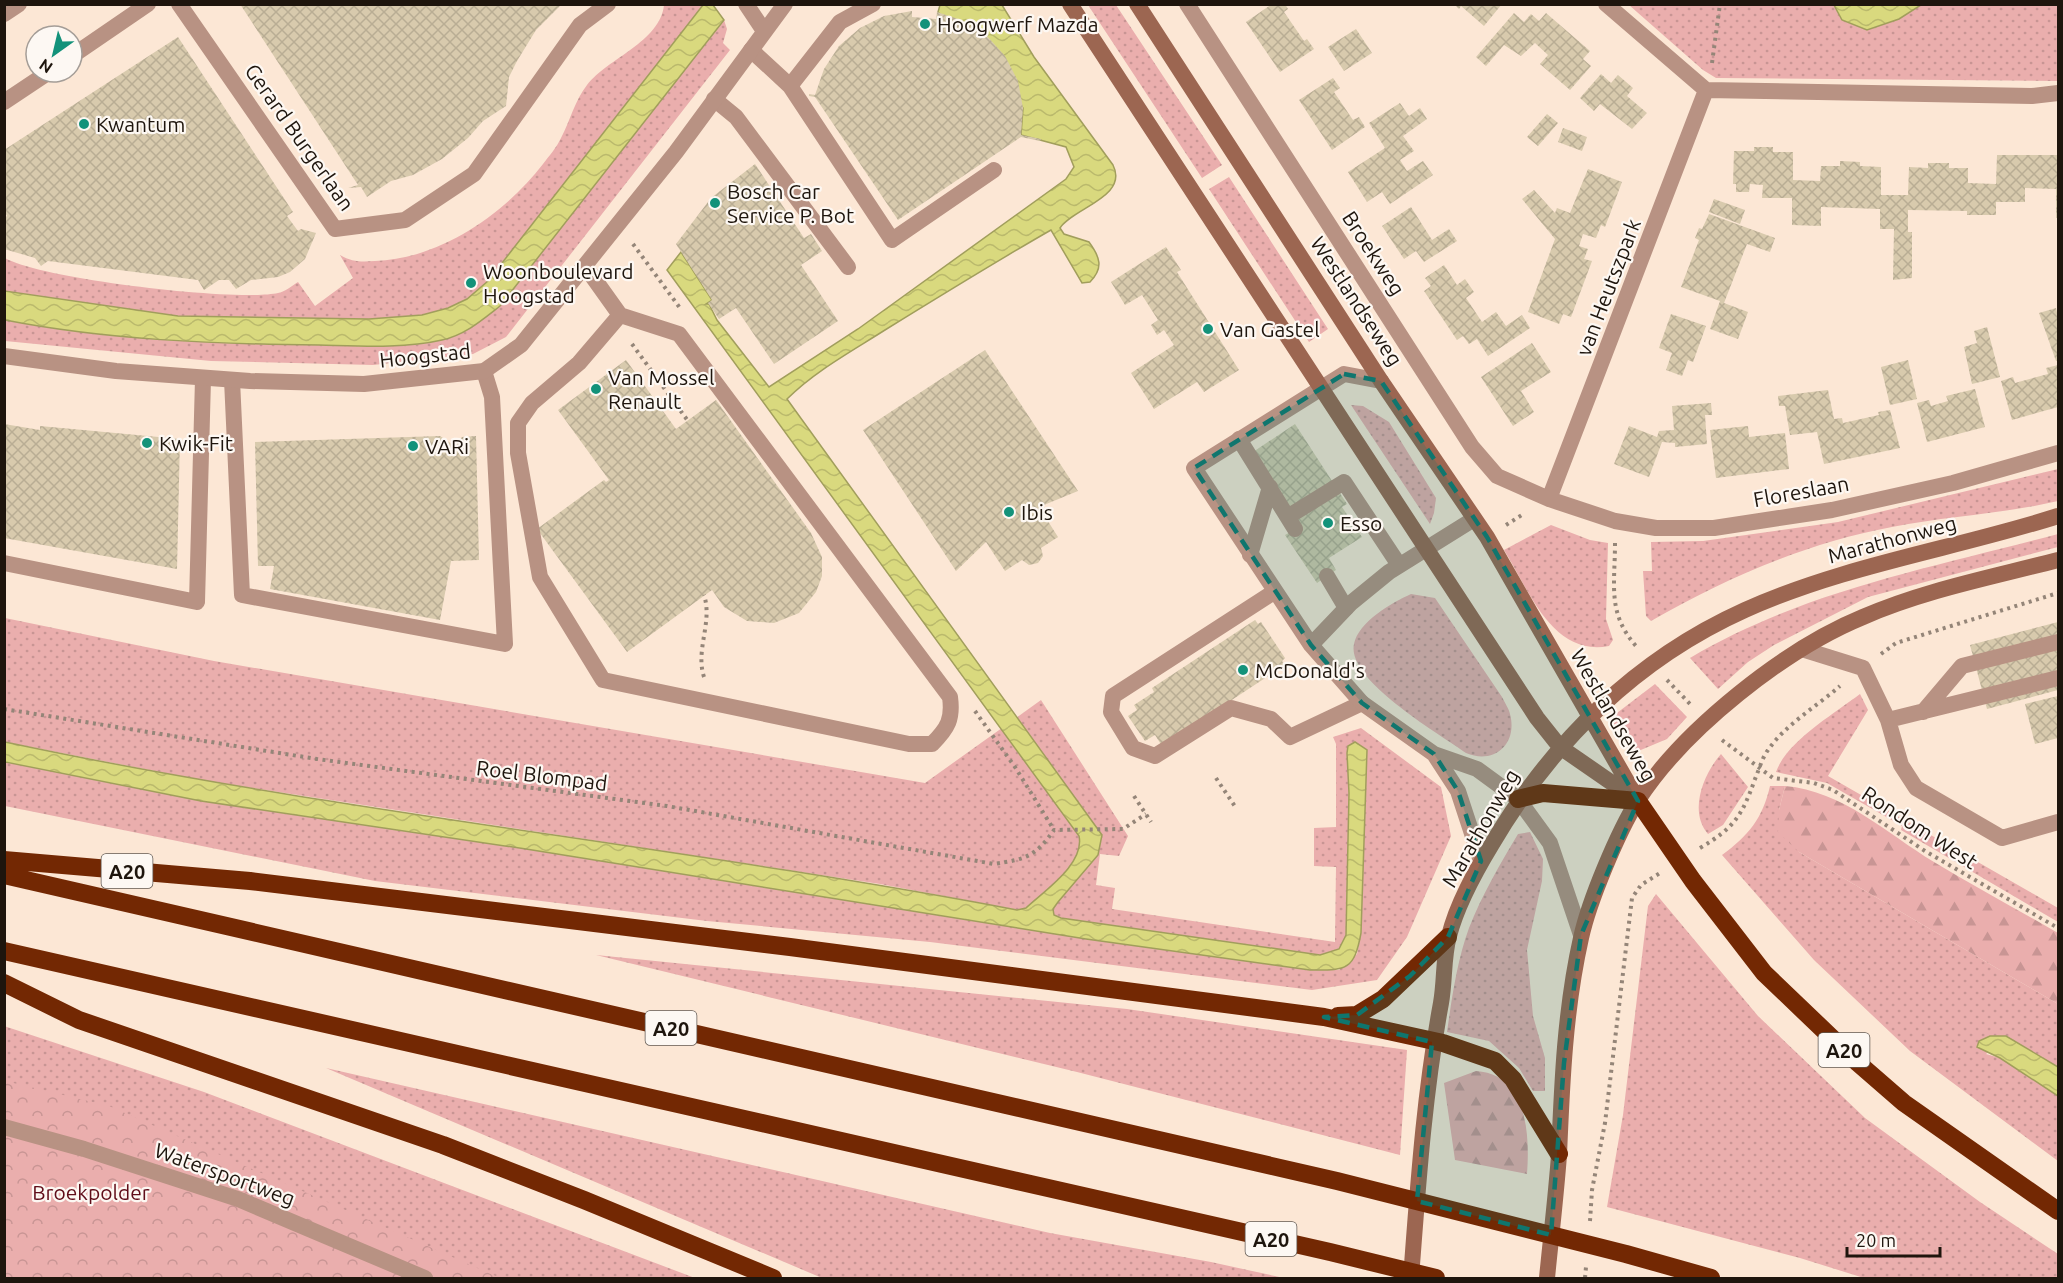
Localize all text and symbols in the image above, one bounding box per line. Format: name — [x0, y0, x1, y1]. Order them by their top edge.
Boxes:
place label: Hoogwerf Mazda — [937, 12, 1098, 36]
marker: Hoogwerf Mazda — [918, 17, 932, 31]
north arrow — [24, 24, 84, 84]
text: N — [36, 56, 56, 77]
street label: Gerard Burgerlaan — [240, 59, 360, 215]
place label: Kwantum — [96, 112, 185, 136]
marker: Kwantum — [77, 117, 91, 131]
place label: Bosch Car Service P. Bot — [727, 179, 854, 227]
marker: Bosch Car Service P. Bot — [708, 196, 722, 210]
street label: Broekweg — [1338, 206, 1410, 300]
street label: van Heutszpark — [1571, 215, 1645, 359]
street label: Westlandseweg — [1306, 232, 1408, 370]
place label: Woonboulevard Hoogstad — [483, 259, 634, 307]
marker: Woonboulevard Hoogstad — [464, 276, 478, 290]
place label: Van Gastel — [1220, 317, 1320, 341]
marker: Van Gastel — [1201, 322, 1215, 336]
street label: Hoogstad — [378, 338, 472, 372]
place label: Van Mossel Renault — [608, 365, 714, 413]
marker: Van Mossel Renault — [589, 382, 603, 396]
place label: Kwik-Fit — [159, 431, 233, 455]
place label: VARi — [425, 434, 469, 458]
marker: Kwik-Fit — [140, 436, 154, 450]
marker: VARi — [406, 439, 420, 453]
street label: Floreslaan — [1751, 471, 1851, 511]
place label: Ibis — [1021, 500, 1053, 524]
marker: Ibis — [1002, 505, 1016, 519]
street label: Marathonweg — [1825, 510, 1959, 568]
place label: Esso — [1340, 511, 1382, 535]
marker: Esso — [1321, 516, 1335, 530]
street label: Westlandseweg — [1566, 644, 1662, 786]
place label: McDonald's — [1255, 658, 1365, 682]
marker: McDonald's — [1236, 663, 1250, 677]
street label: Roel Blompad — [475, 755, 609, 795]
street label: Marathonweg — [1437, 765, 1523, 891]
street label: Rondom West — [1858, 781, 1982, 873]
road number: A20 — [102, 854, 152, 888]
road number: A20 — [646, 1011, 696, 1045]
road number: A20 — [1818, 1033, 1870, 1067]
street label: Watersportweg — [152, 1138, 298, 1210]
park label: Broekpolder — [32, 1180, 150, 1204]
scale bar — [1847, 1220, 1940, 1258]
road number: A20 — [1246, 1222, 1296, 1256]
text: 20 m — [1856, 1230, 1896, 1250]

